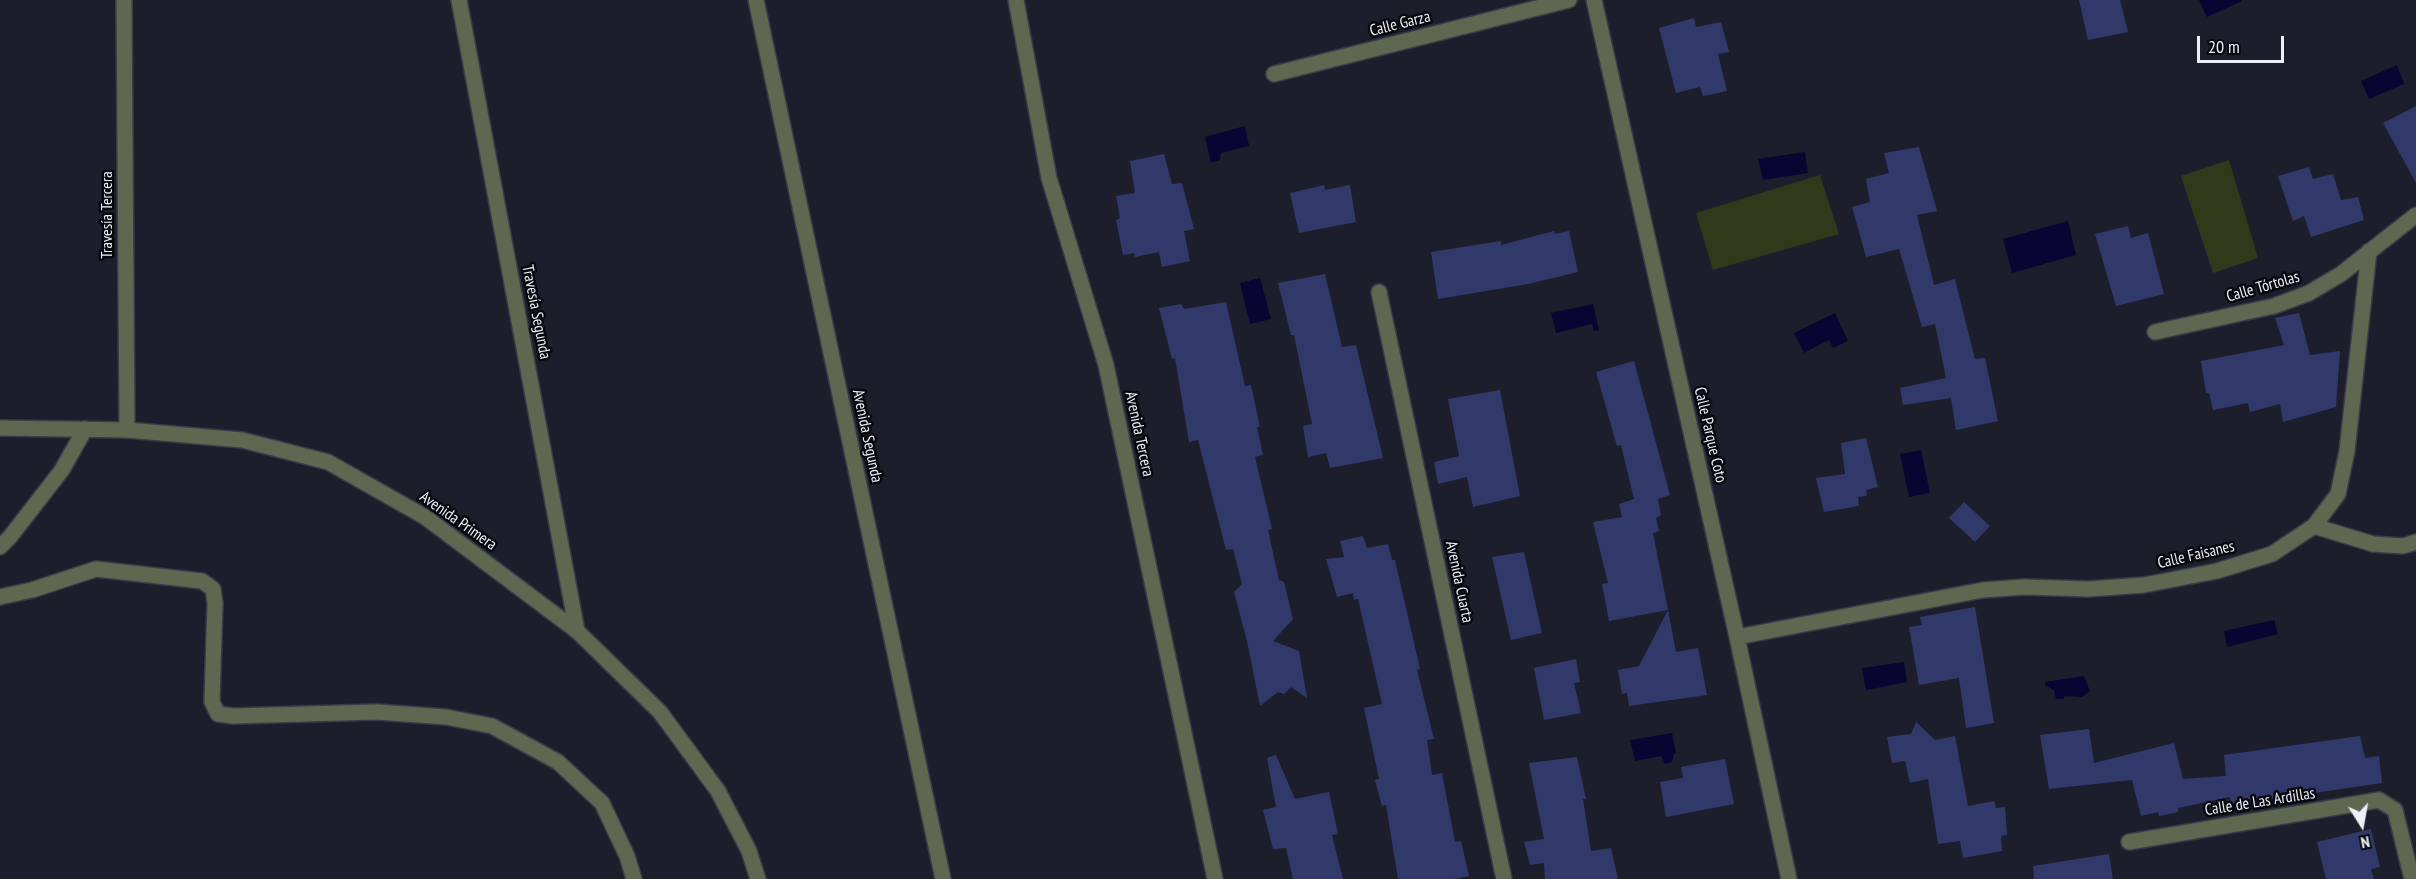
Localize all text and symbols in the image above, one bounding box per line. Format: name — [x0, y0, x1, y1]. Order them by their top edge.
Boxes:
street label: Calle Garza — [1368, 7, 1432, 41]
scale bar — [2200, 24, 2287, 62]
text: 20 m — [2208, 35, 2240, 58]
street label: Travesía Tercera — [97, 171, 117, 259]
street label: Travesía Segunda — [517, 263, 555, 361]
street label: Calle Tórtolas — [2224, 267, 2302, 307]
street label: Calle Parque Coto — [1690, 385, 1730, 485]
street label: Avenida Segunda — [848, 388, 886, 484]
street label: Avenida Tercera — [1121, 390, 1157, 478]
street label: Avenida Primera — [416, 487, 500, 555]
street label: Calle Faisanes — [2156, 537, 2236, 573]
street label: Avenida Cuarta — [1441, 539, 1477, 625]
street label: Calle de Las Ardillas — [2204, 784, 2316, 820]
north arrow — [2332, 795, 2392, 855]
text: N — [2359, 832, 2372, 853]

